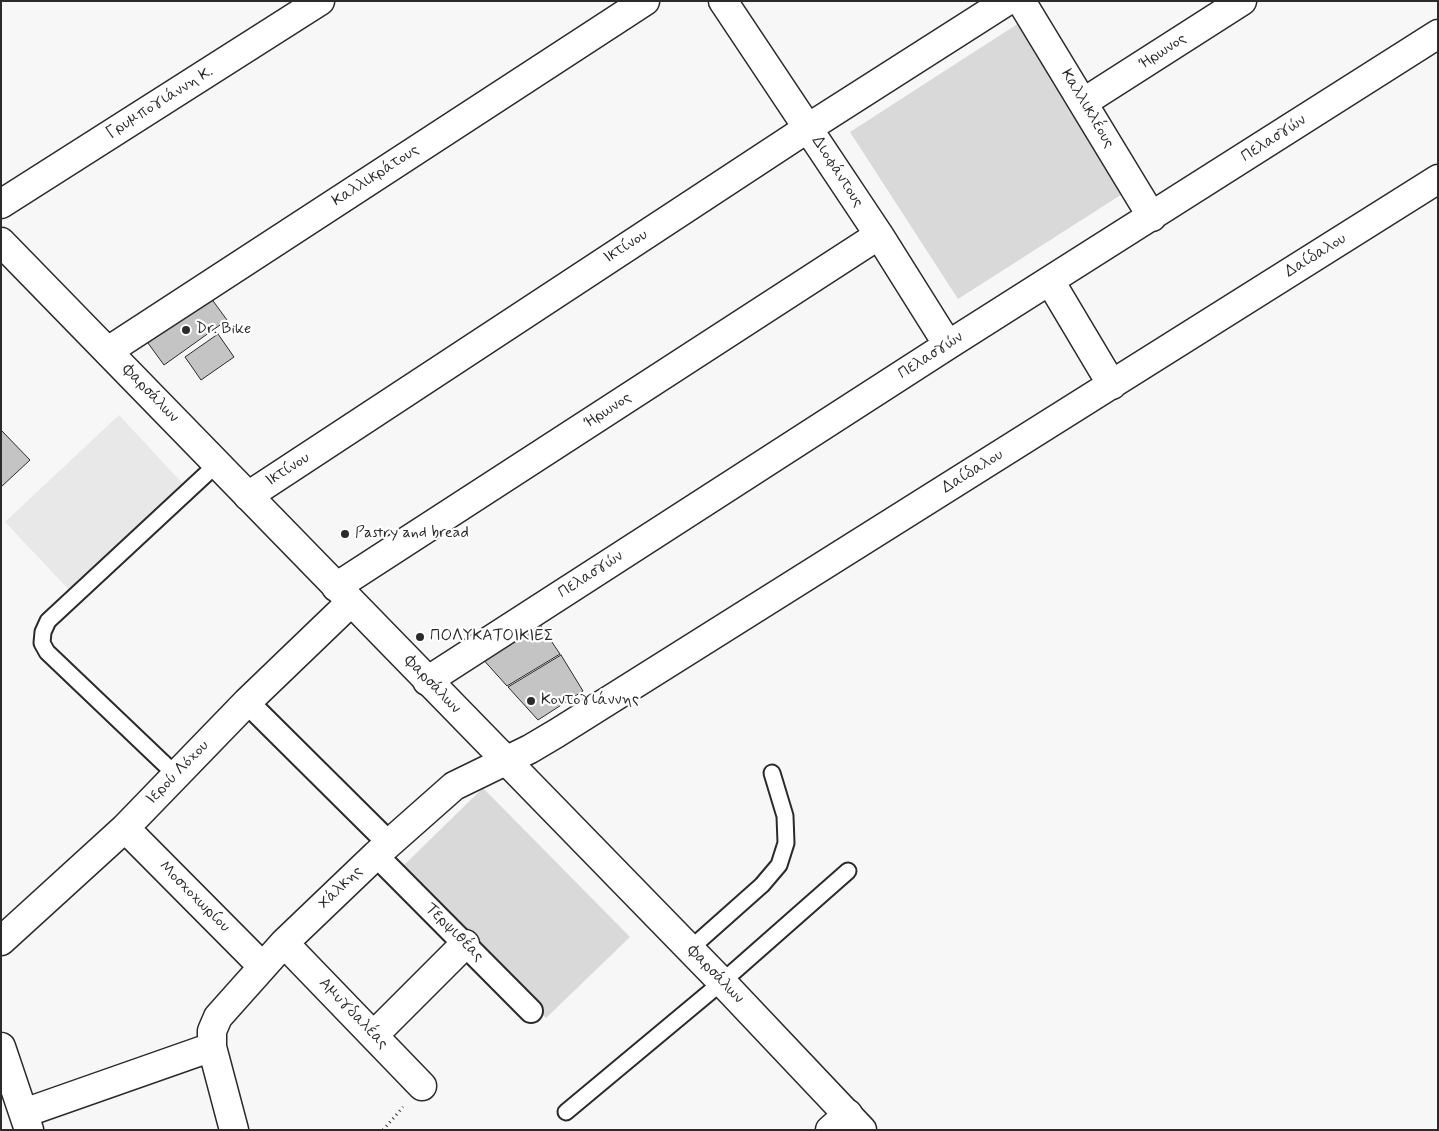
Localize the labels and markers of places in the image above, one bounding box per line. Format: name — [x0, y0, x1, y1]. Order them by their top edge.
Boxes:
place label: Dr. Bike — [196, 320, 251, 340]
marker: Dr. Bike — [180, 324, 192, 336]
place label: Pastry and bread — [355, 524, 469, 544]
marker: Pastry and bread — [339, 528, 351, 540]
place label: ΠΟΛΥΚΑΤΟΙΚΙΕΣ — [430, 627, 554, 647]
marker: ΠΟΛΥΚΑΤΟΙΚΙΕΣ — [414, 631, 426, 643]
place label: Κοντογιάννης — [541, 691, 639, 711]
marker: Κοντογιάννης — [525, 695, 537, 707]

